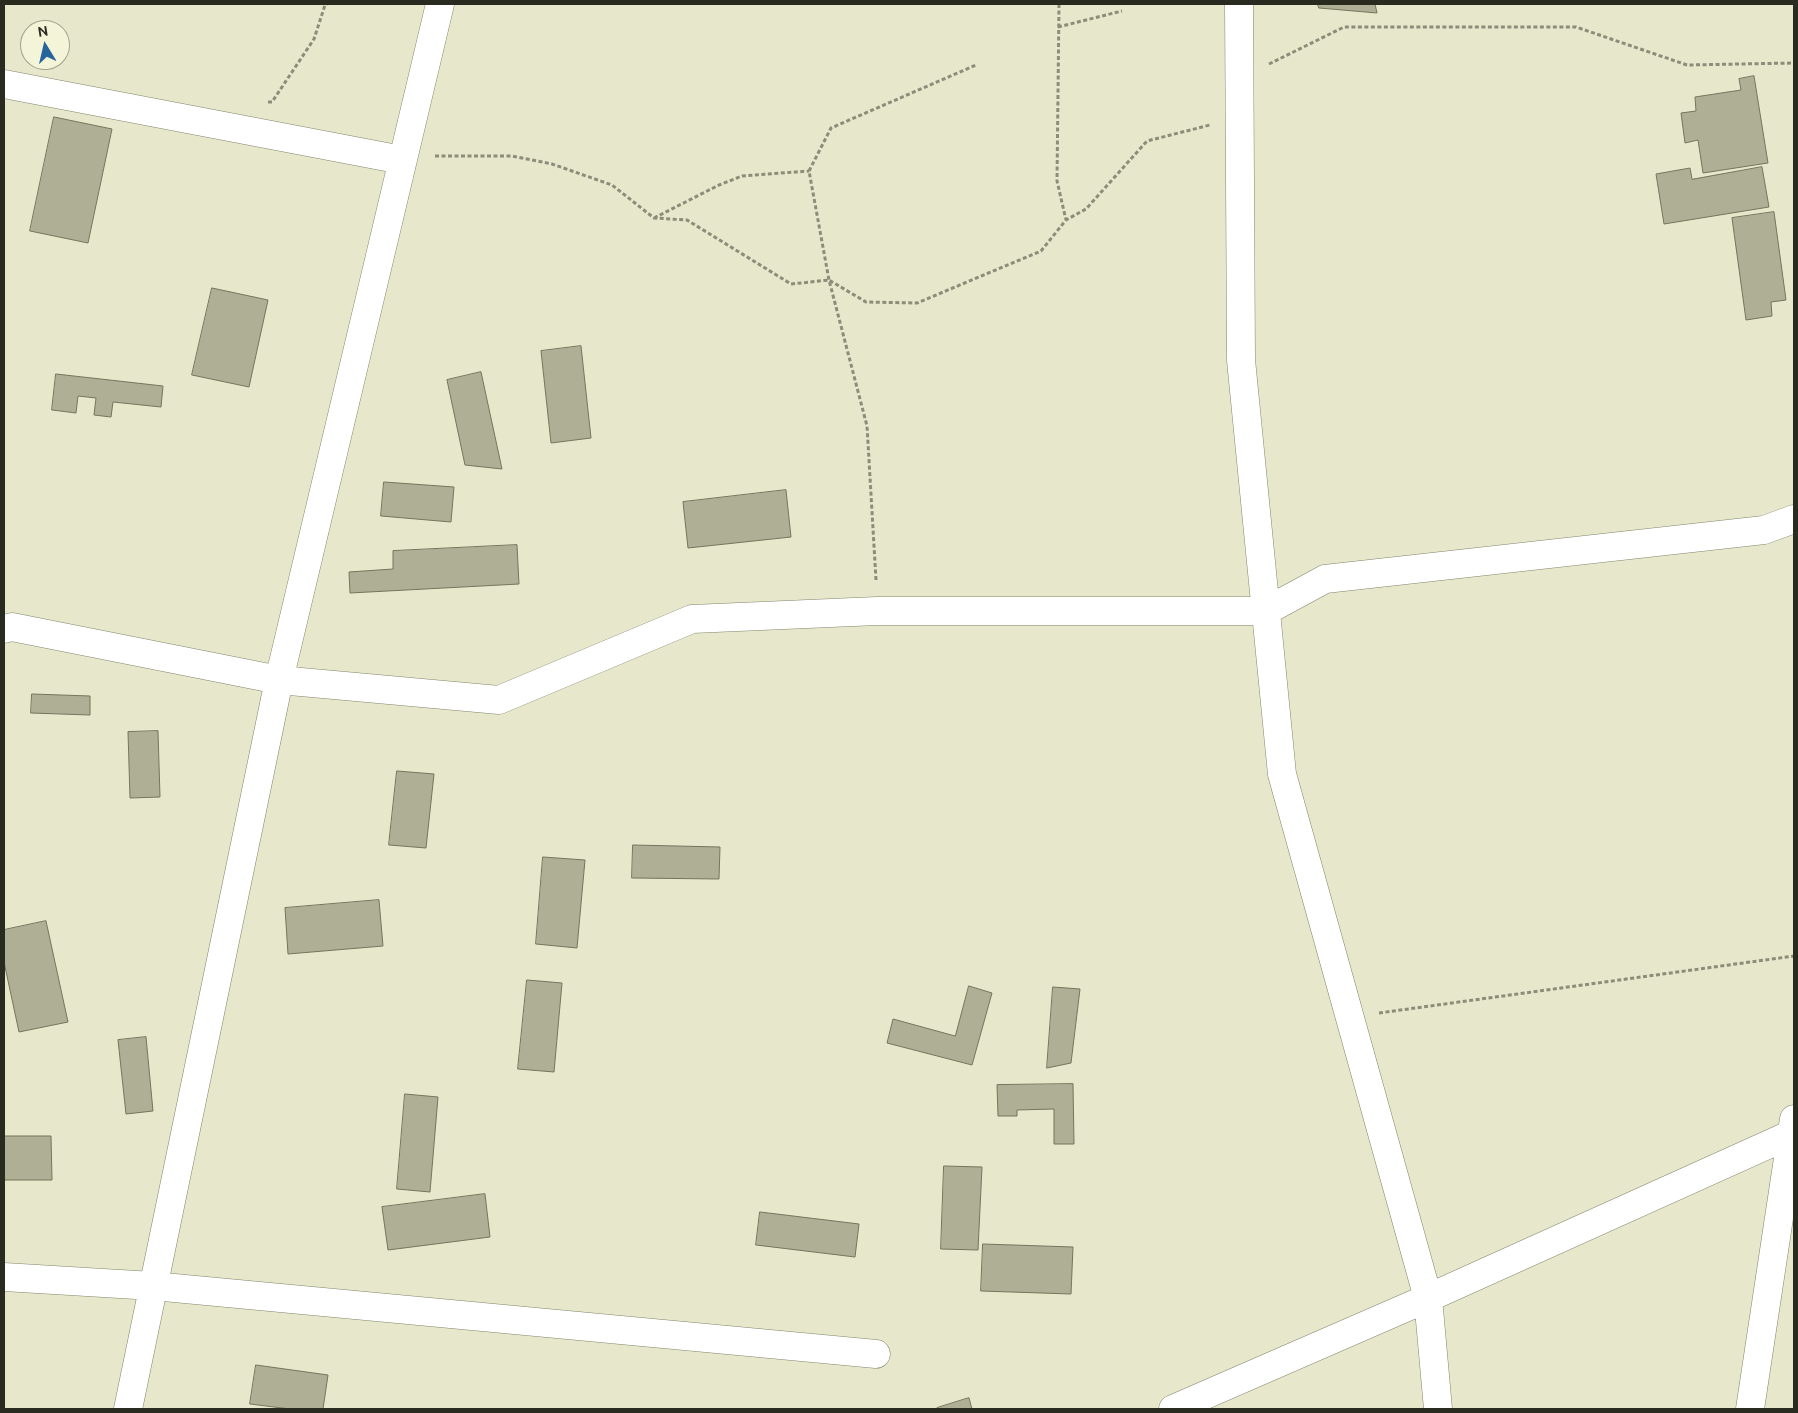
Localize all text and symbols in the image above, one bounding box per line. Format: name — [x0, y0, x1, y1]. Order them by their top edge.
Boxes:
north arrow — [20, 20, 70, 70]
text: N — [36, 22, 49, 40]

